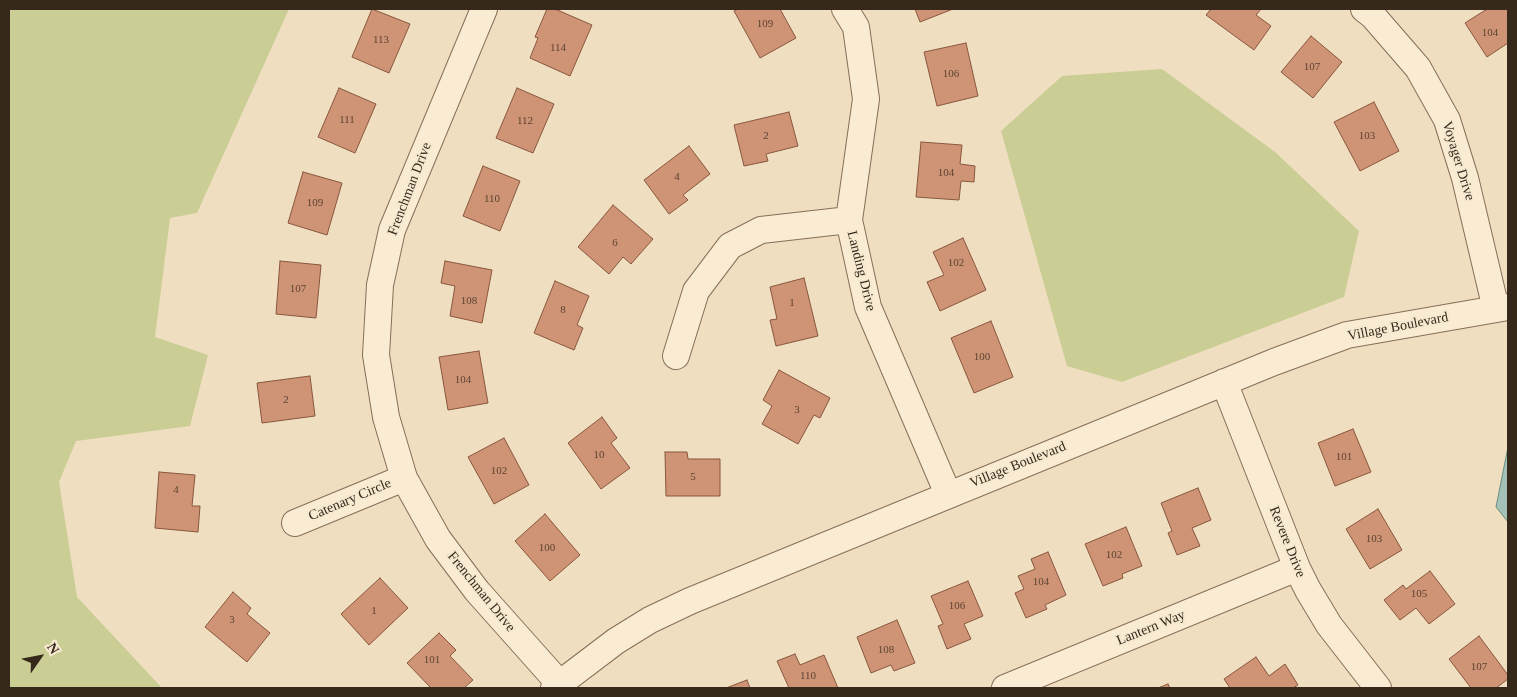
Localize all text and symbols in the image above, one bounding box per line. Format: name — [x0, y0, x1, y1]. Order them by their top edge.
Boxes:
house number: 109 — [757, 17, 773, 31]
house number: 104 — [1482, 26, 1498, 40]
house number: 113 — [373, 33, 389, 47]
house number: 114 — [550, 41, 566, 55]
house number: 107 — [1304, 60, 1320, 74]
house number: 106 — [943, 67, 959, 81]
house number: 111 — [339, 113, 355, 127]
house number: 112 — [517, 114, 533, 128]
street label: Voyager Drive — [1438, 119, 1478, 203]
house number: 2 — [763, 129, 769, 143]
house number: 103 — [1359, 129, 1375, 143]
street label: Frenchman Drive — [385, 140, 435, 238]
house number: 104 — [938, 166, 954, 180]
house number: 4 — [674, 170, 680, 184]
house number: 110 — [484, 192, 500, 206]
house number: 109 — [307, 196, 323, 210]
street label: Landing Drive — [843, 229, 879, 313]
house number: 6 — [612, 236, 618, 250]
house number: 102 — [948, 256, 964, 270]
house number: 107 — [290, 282, 306, 296]
house number: 108 — [461, 294, 477, 308]
house number: 1 — [789, 296, 795, 310]
house number: 8 — [560, 303, 566, 317]
street label: Village Boulevard — [1346, 309, 1450, 345]
house number: 100 — [974, 350, 990, 364]
house number: 104 — [455, 373, 471, 387]
house number: 2 — [283, 393, 289, 407]
house number: 3 — [794, 403, 800, 417]
street label: Village Boulevard — [967, 438, 1069, 492]
house number: 10 — [594, 448, 604, 462]
house number: 101 — [1336, 450, 1352, 464]
house number: 102 — [491, 464, 507, 478]
house number: 5 — [690, 470, 696, 484]
street label: Catenary Circle — [306, 475, 394, 525]
house number: 4 — [173, 483, 179, 497]
street label: Revere Drive — [1265, 504, 1309, 580]
house number: 103 — [1366, 532, 1382, 546]
house number: 100 — [539, 541, 555, 555]
street label: Frenchman Drive — [444, 548, 518, 636]
house number: 102 — [1106, 548, 1122, 562]
house number: 104 — [1033, 575, 1049, 589]
house number: 105 — [1411, 587, 1427, 601]
house number: 106 — [949, 599, 965, 613]
house number: 1 — [371, 604, 377, 618]
street label: Lantern Way — [1114, 607, 1188, 649]
house number: 3 — [229, 613, 235, 627]
north arrow — [15, 632, 65, 682]
text: N — [44, 640, 62, 657]
house number: 108 — [878, 643, 894, 657]
house number: 101 — [424, 653, 440, 667]
house number: 107 — [1471, 660, 1487, 674]
house number: 110 — [800, 669, 816, 683]

